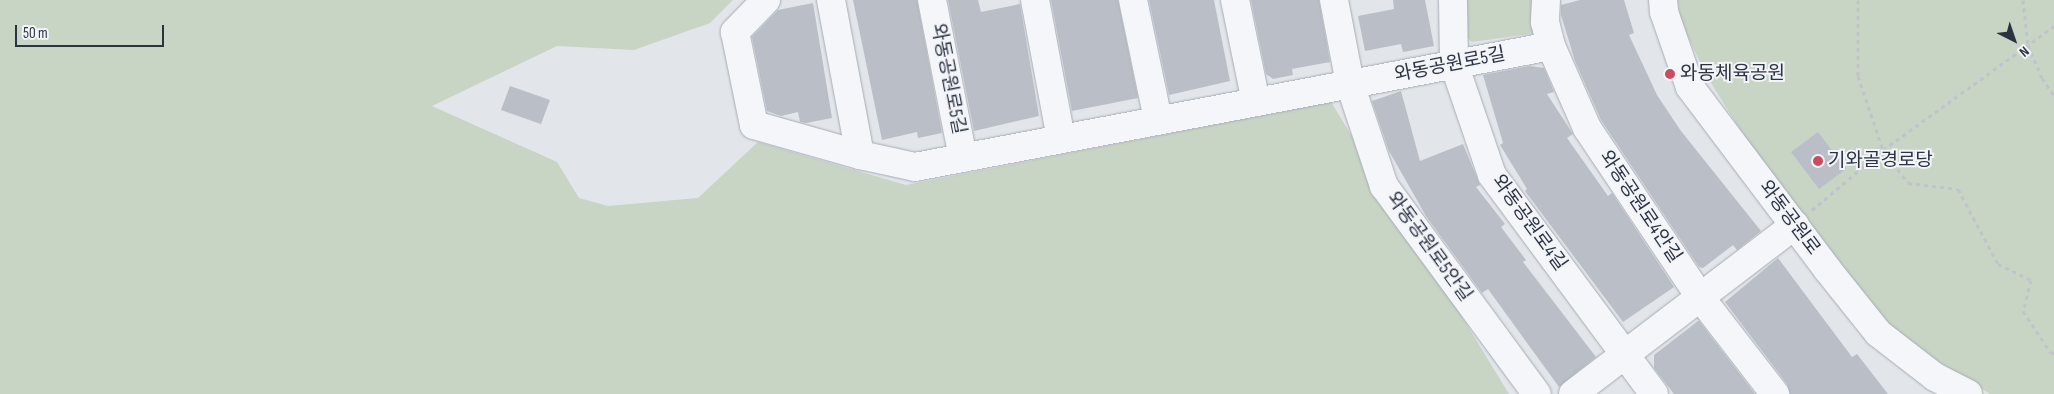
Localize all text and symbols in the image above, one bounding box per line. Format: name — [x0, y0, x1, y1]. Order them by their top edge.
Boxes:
scale bar — [18, 15, 166, 47]
north arrow — [1989, 15, 2039, 65]
street label: 와동공원로5길 — [926, 22, 970, 136]
text: 50 m — [23, 24, 48, 43]
street label: 와동공원로5길 — [1393, 43, 1507, 87]
text: N — [2016, 43, 2033, 61]
place label: 와동체육공원 — [1680, 63, 1785, 85]
marker: 와동체육공원 — [1664, 68, 1676, 80]
street label: 와동공원로4안길 — [1594, 147, 1686, 267]
place label: 기와골경로당 — [1828, 150, 1933, 172]
marker: 기와골경로당 — [1812, 155, 1824, 167]
street label: 와동공원로4길 — [1487, 171, 1571, 275]
street label: 와동공원로 — [1754, 176, 1824, 260]
street label: 와동공원로5안길 — [1382, 188, 1476, 306]

